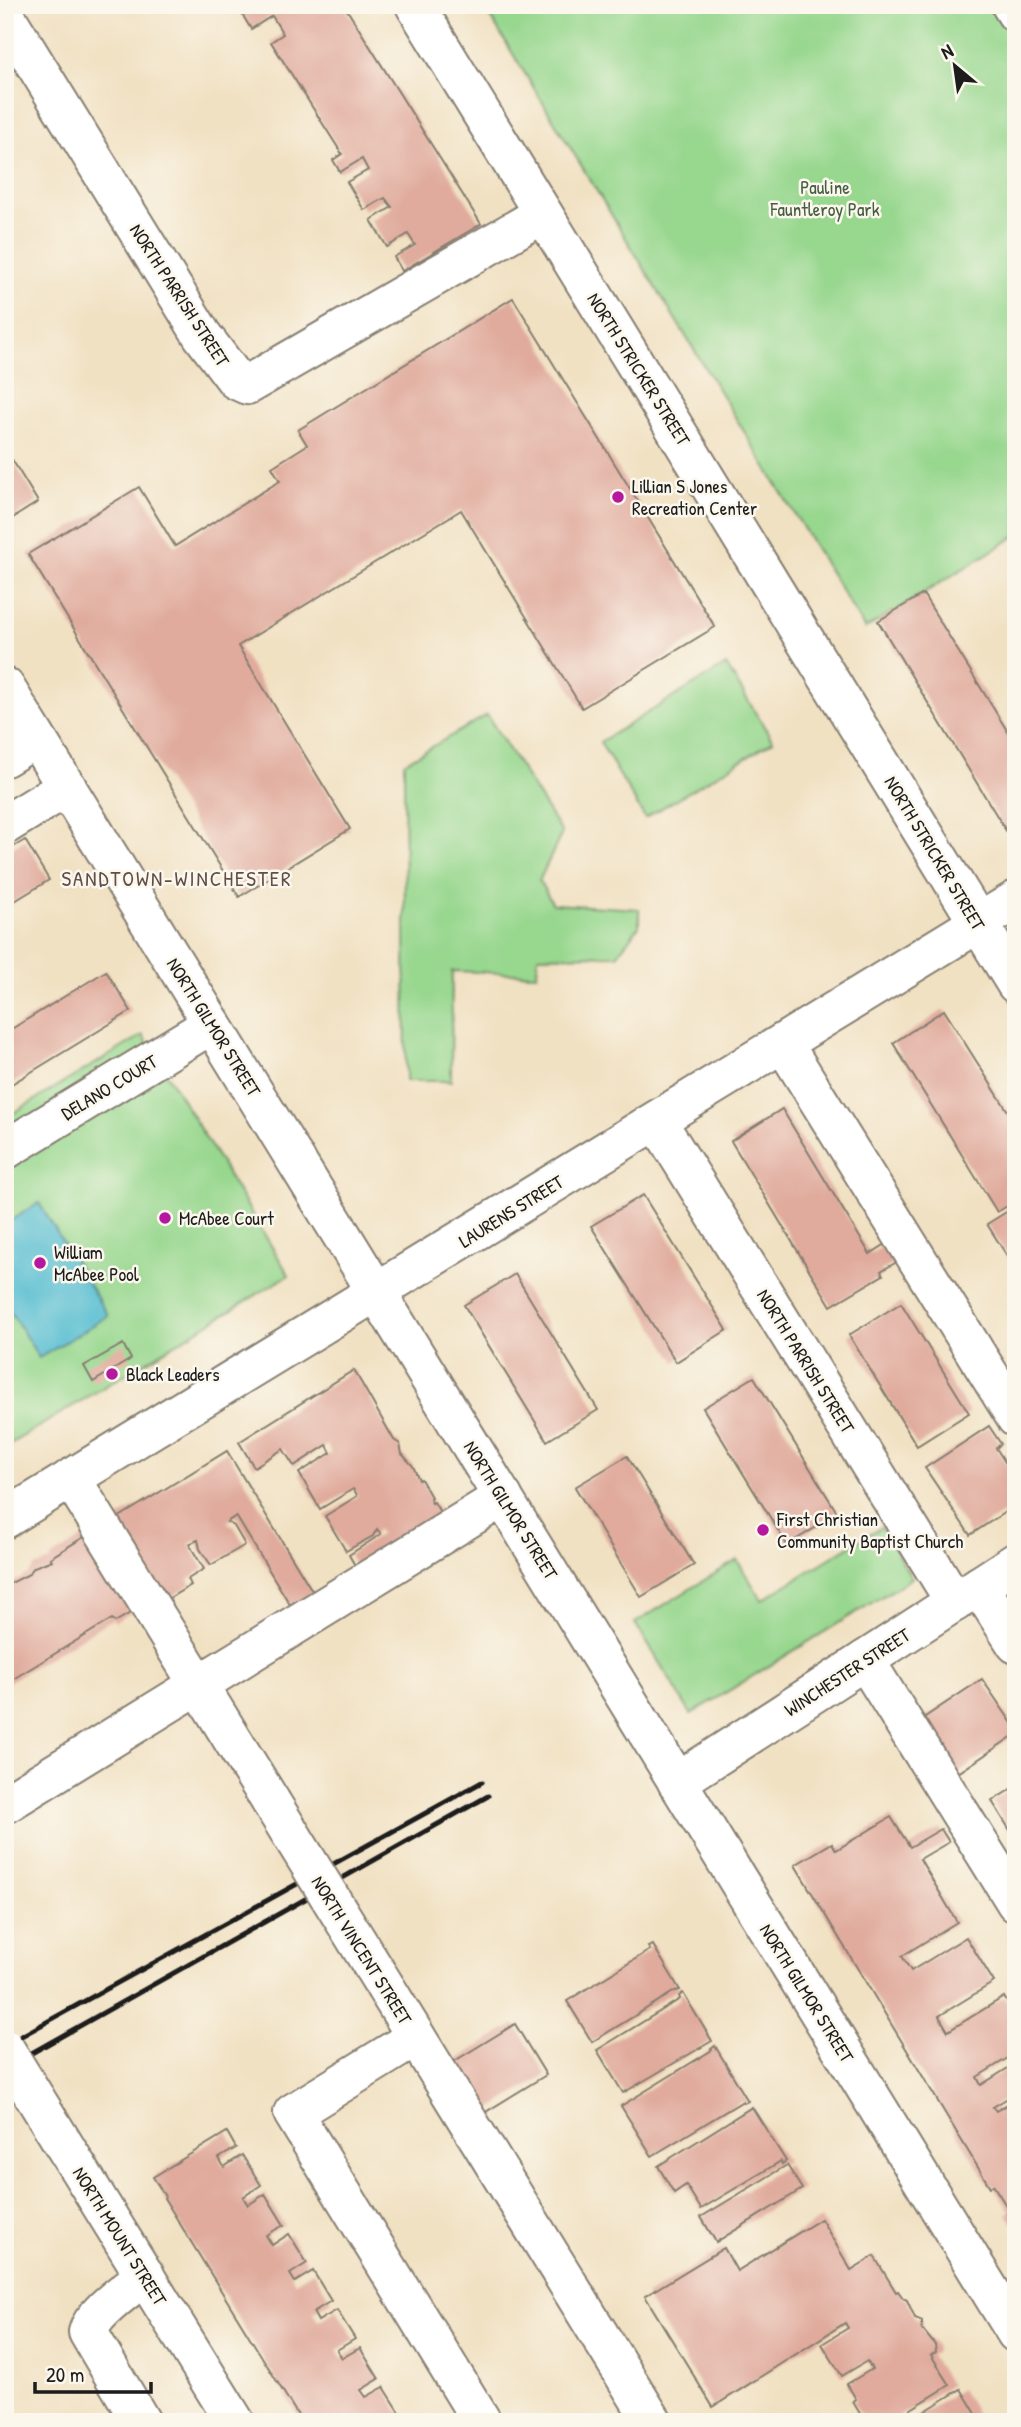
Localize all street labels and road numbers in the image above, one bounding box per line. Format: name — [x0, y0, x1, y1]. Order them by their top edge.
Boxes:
street label: NORTH PARRISH STREET — [124, 219, 237, 372]
street label: NORTH STRICKER STREET — [581, 288, 697, 451]
street label: NORTH STRICKER STREET — [879, 771, 992, 936]
street label: NORTH GILMOR STREET — [161, 953, 268, 1102]
street label: DELANO COURT — [56, 1048, 163, 1126]
street label: LAURENS STREET — [454, 1168, 569, 1254]
street label: NORTH PARRISH STREET — [751, 1284, 861, 1439]
street label: NORTH GILMOR STREET — [458, 1436, 565, 1585]
street label: WINCHESTER STREET — [779, 1621, 916, 1722]
street label: NORTH VINCENT STREET — [306, 1871, 419, 2030]
street label: NORTH GILMOR STREET — [754, 1919, 861, 2068]
street label: NORTH MOUNT STREET — [67, 2162, 174, 2311]

